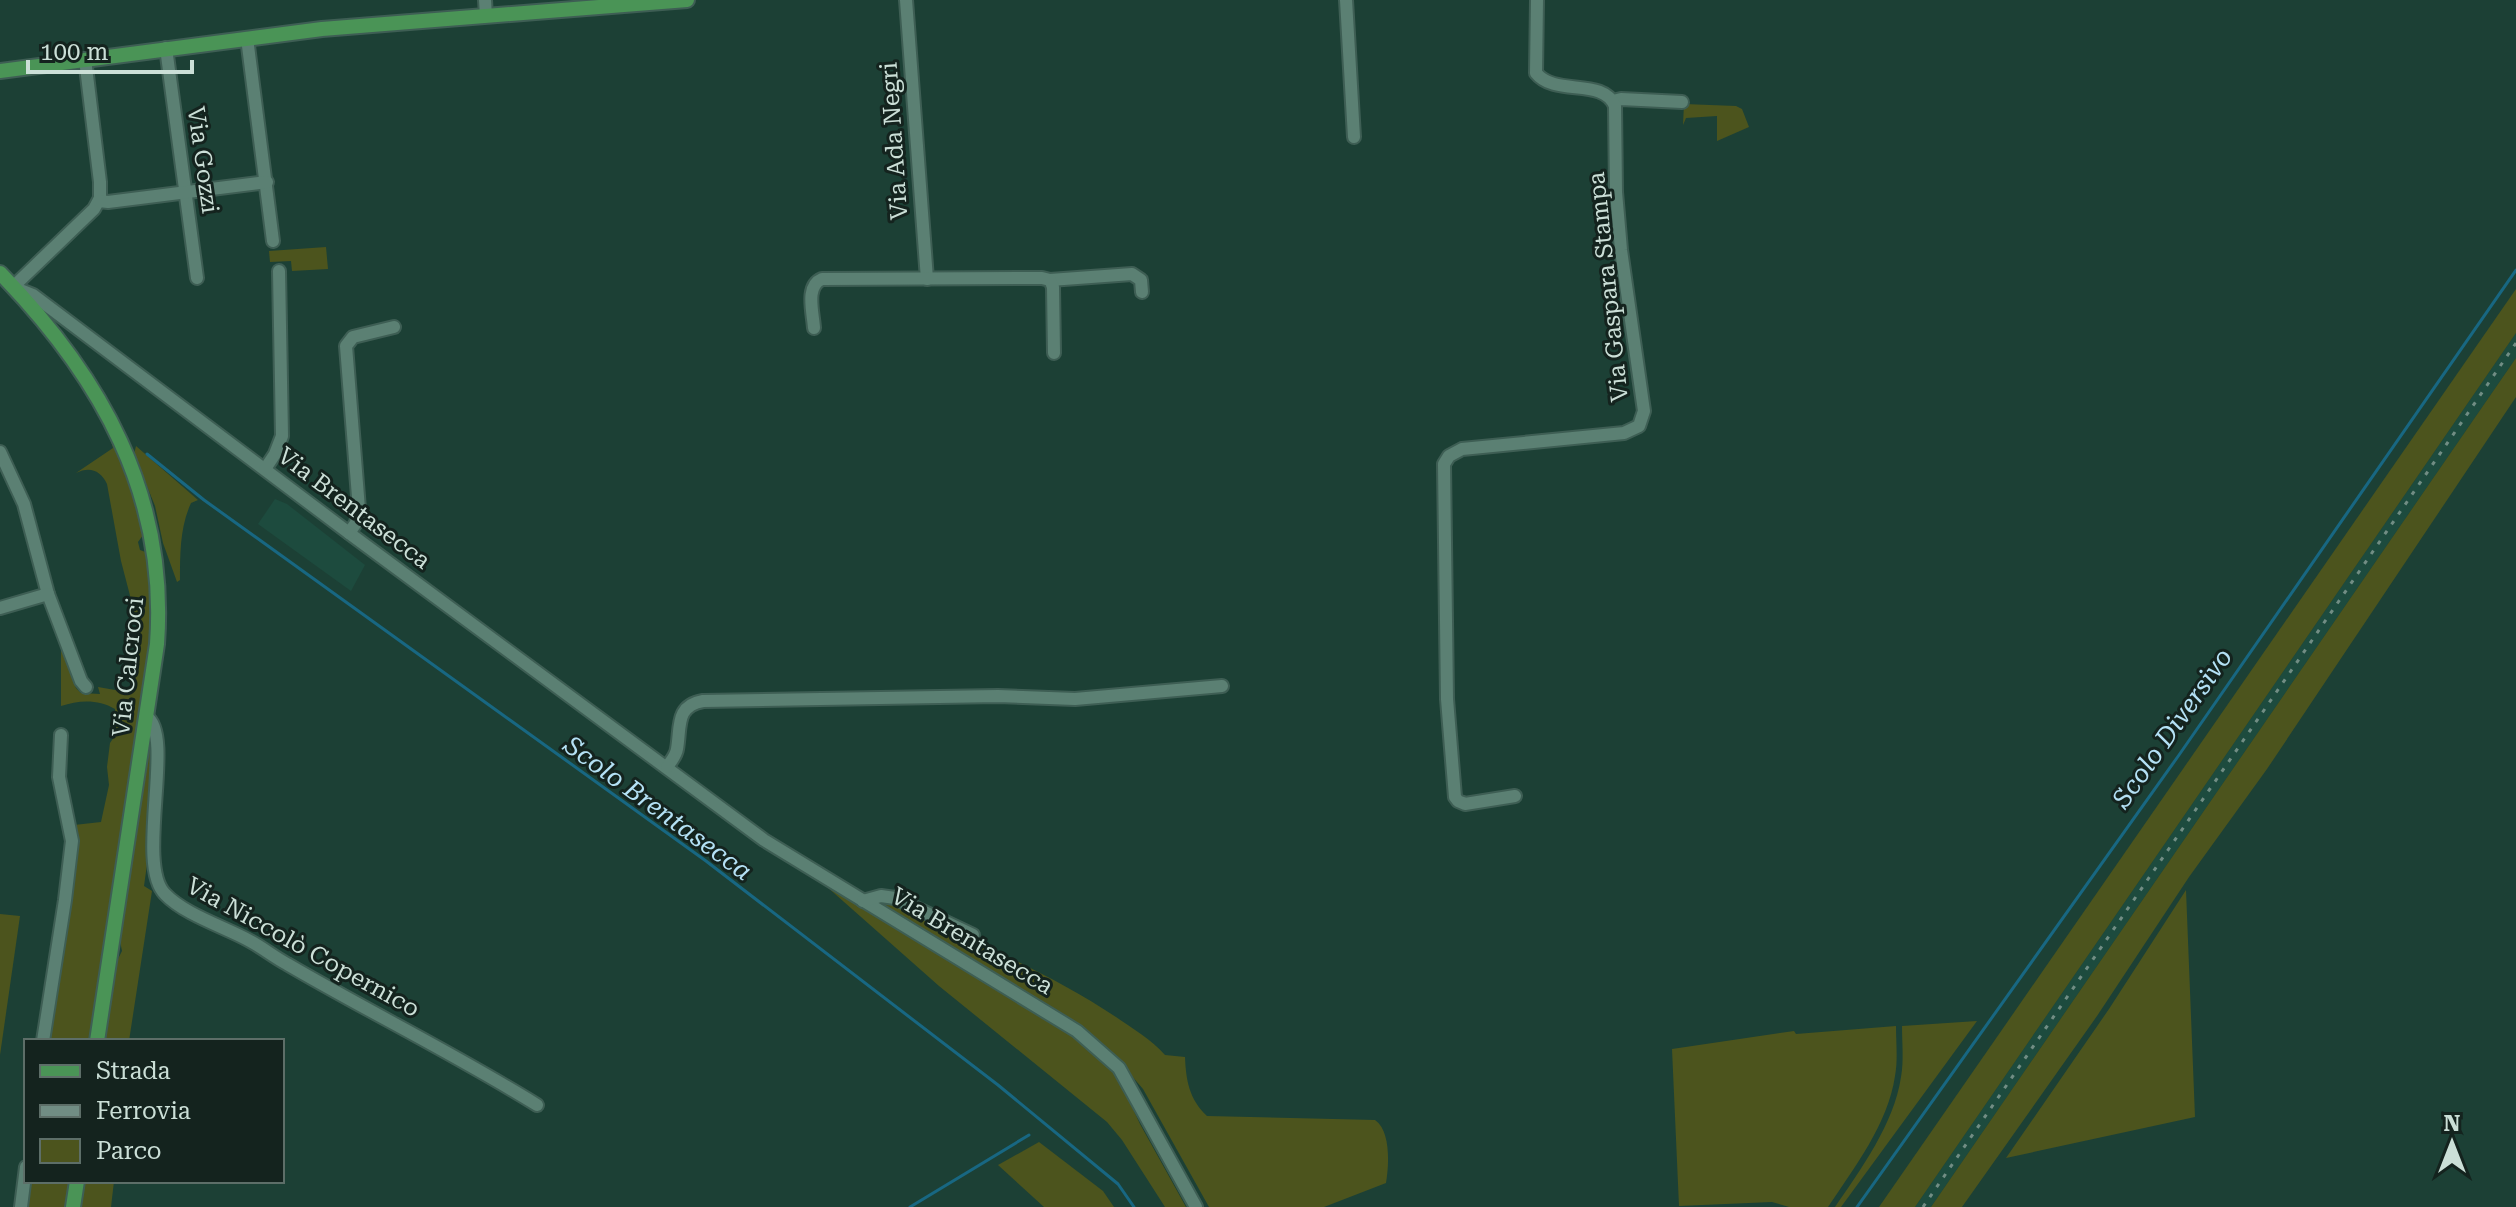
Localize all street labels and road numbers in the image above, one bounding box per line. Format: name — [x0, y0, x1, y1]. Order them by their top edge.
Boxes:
street label: Via Ada Negri — [875, 61, 913, 221]
street label: Via Gozzi — [182, 105, 224, 216]
street label: Via Gaspara Stampa — [1582, 171, 1634, 403]
street label: Via Brentasecca — [272, 441, 436, 575]
street label: Via Calcroci — [107, 596, 149, 738]
street label: Via Niccolò Copernico — [182, 871, 424, 1023]
street label: Via Brentasecca — [886, 882, 1058, 1000]

